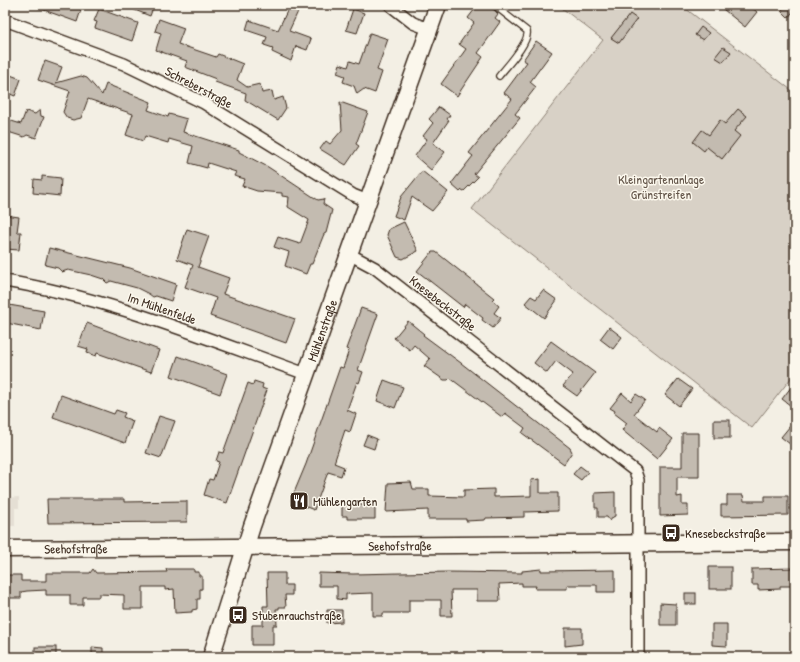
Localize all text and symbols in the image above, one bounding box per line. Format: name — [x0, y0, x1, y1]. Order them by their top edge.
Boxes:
street label: Schreberstraße — [162, 62, 236, 112]
park label: Kleingartenanlage Grünstreifen — [618, 170, 704, 203]
street label: Knesebeckstraße — [406, 271, 480, 335]
street label: Im Mühlenfelde — [125, 288, 199, 328]
street label: Mühlenstraße — [302, 297, 341, 364]
restaurant icon: Mühlengarten — [288, 490, 310, 512]
place label: Mühlengarten — [313, 492, 377, 510]
bus stop icon: Knesebeckstraße — [660, 522, 682, 544]
place label: Knesebeckstraße — [685, 524, 766, 542]
street label: Seehofstraße — [368, 536, 432, 555]
street label: Seehofstraße — [44, 539, 108, 558]
bus stop icon: Stubenrauchstraße — [227, 604, 249, 626]
place label: Stubenrauchstraße — [252, 606, 341, 624]

